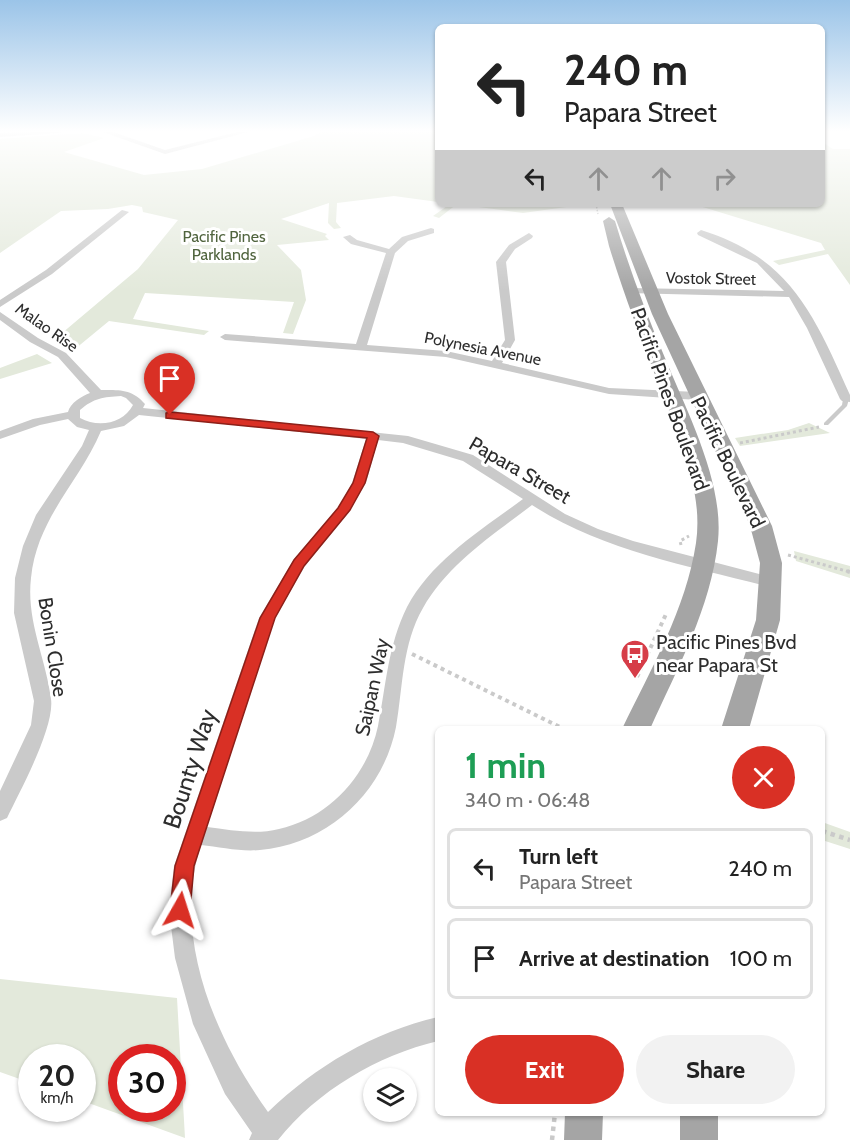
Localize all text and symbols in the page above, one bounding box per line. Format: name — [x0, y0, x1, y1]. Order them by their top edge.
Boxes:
text: 240 m — [564, 44, 688, 96]
icon: left — [465, 48, 543, 126]
text: Papara Street — [564, 96, 717, 129]
icon: left — [519, 162, 552, 195]
icon: ahead — [582, 162, 615, 195]
icon: ahead — [645, 162, 678, 195]
icon: right — [708, 162, 741, 195]
park label: Pacific Pines Parklands — [182, 227, 266, 264]
street label: Vostok Street — [666, 268, 757, 289]
street label: Malao Rise — [12, 299, 82, 356]
street label: Pacific Pines Boulevard — [626, 304, 714, 494]
street label: Polynesia Avenue — [423, 328, 543, 369]
pin — [144, 353, 195, 415]
icon: arrive — [153, 362, 186, 395]
street label: Pacific Boulevard — [686, 392, 770, 532]
street label: Papara Street — [465, 431, 575, 509]
street label: Bonin Close — [33, 595, 73, 699]
place label: Pacific Pines Bvd near Papara St — [656, 630, 797, 677]
street label: Saipan Way — [350, 636, 394, 738]
bus stop icon: Pacific Pines Bvd near Papara St — [619, 638, 651, 680]
street label: Bounty Way — [157, 705, 222, 832]
text: 1 min — [465, 743, 546, 787]
button: close — [732, 746, 795, 809]
text: 340 m · 06:48 — [465, 788, 590, 812]
text: Turn left — [519, 843, 598, 870]
icon: left — [468, 852, 501, 885]
text: 240 m — [728, 855, 792, 882]
text: Papara Street — [519, 870, 632, 894]
position arrow — [148, 878, 212, 942]
icon: arrive — [468, 942, 501, 975]
text: Arrive at destination — [519, 945, 709, 972]
text: 100 m — [730, 945, 792, 972]
button: Exit — [465, 1035, 624, 1104]
button: Share — [636, 1035, 795, 1104]
speed limit sign: 30 — [108, 1044, 186, 1122]
text: 20 — [38, 1057, 76, 1094]
map controls — [363, 1068, 417, 1122]
button: layers — [363, 1068, 417, 1122]
text: km/h — [41, 1089, 73, 1107]

